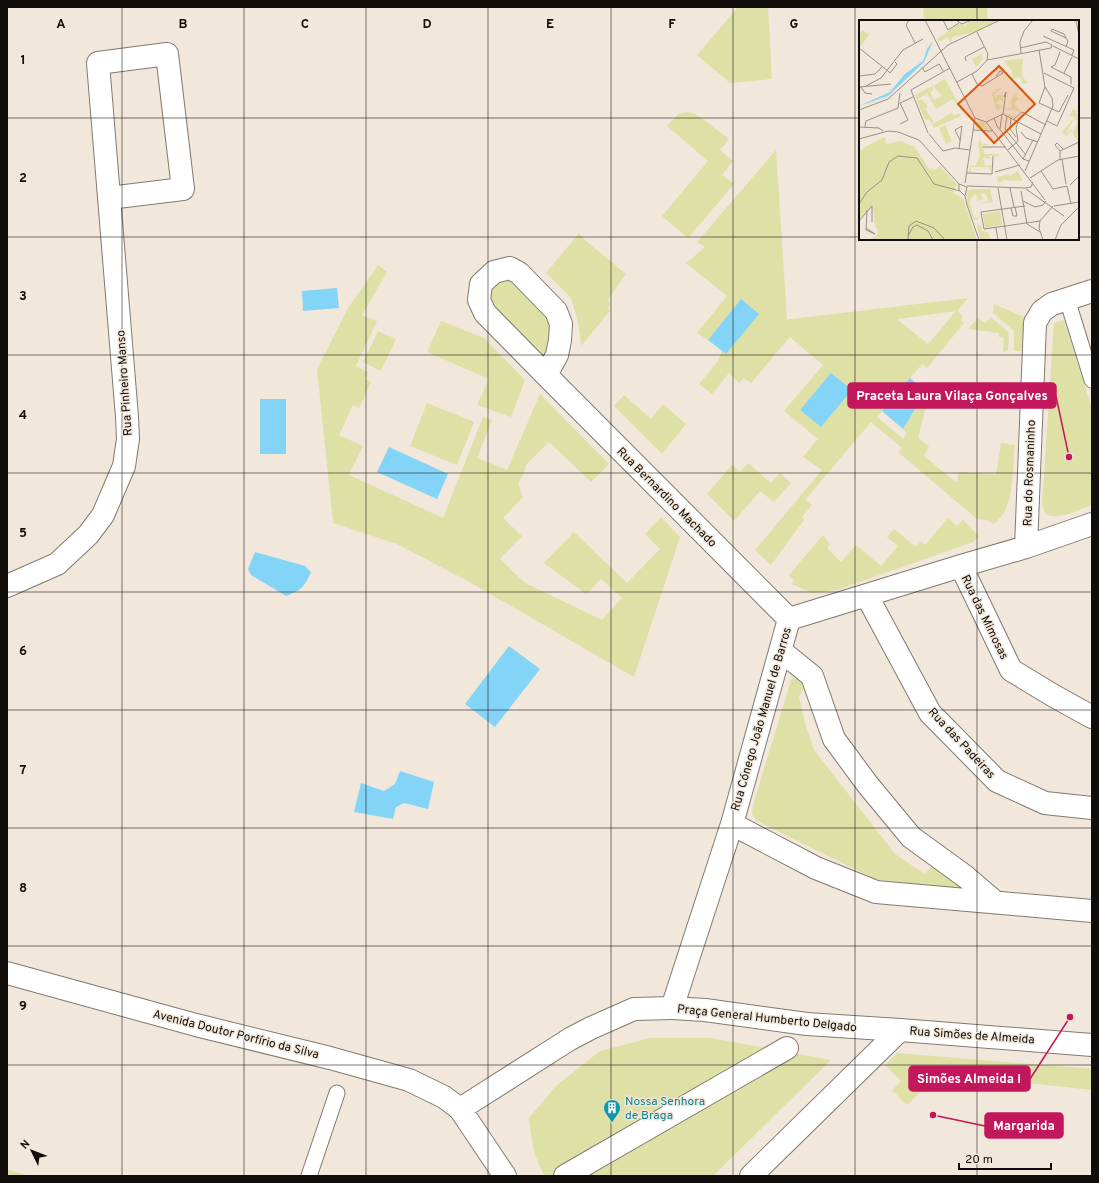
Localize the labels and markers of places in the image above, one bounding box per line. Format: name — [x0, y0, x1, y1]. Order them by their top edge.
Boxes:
callout: Praceta Laura Vilaça Gonçalves — [848, 383, 1056, 408]
callout: Simões Almeida I — [909, 1066, 1030, 1091]
place label: Nossa Senhora de Braga — [625, 1094, 705, 1124]
building icon: Nossa Senhora de Braga — [602, 1098, 622, 1123]
callout: Margarida — [985, 1113, 1063, 1138]

